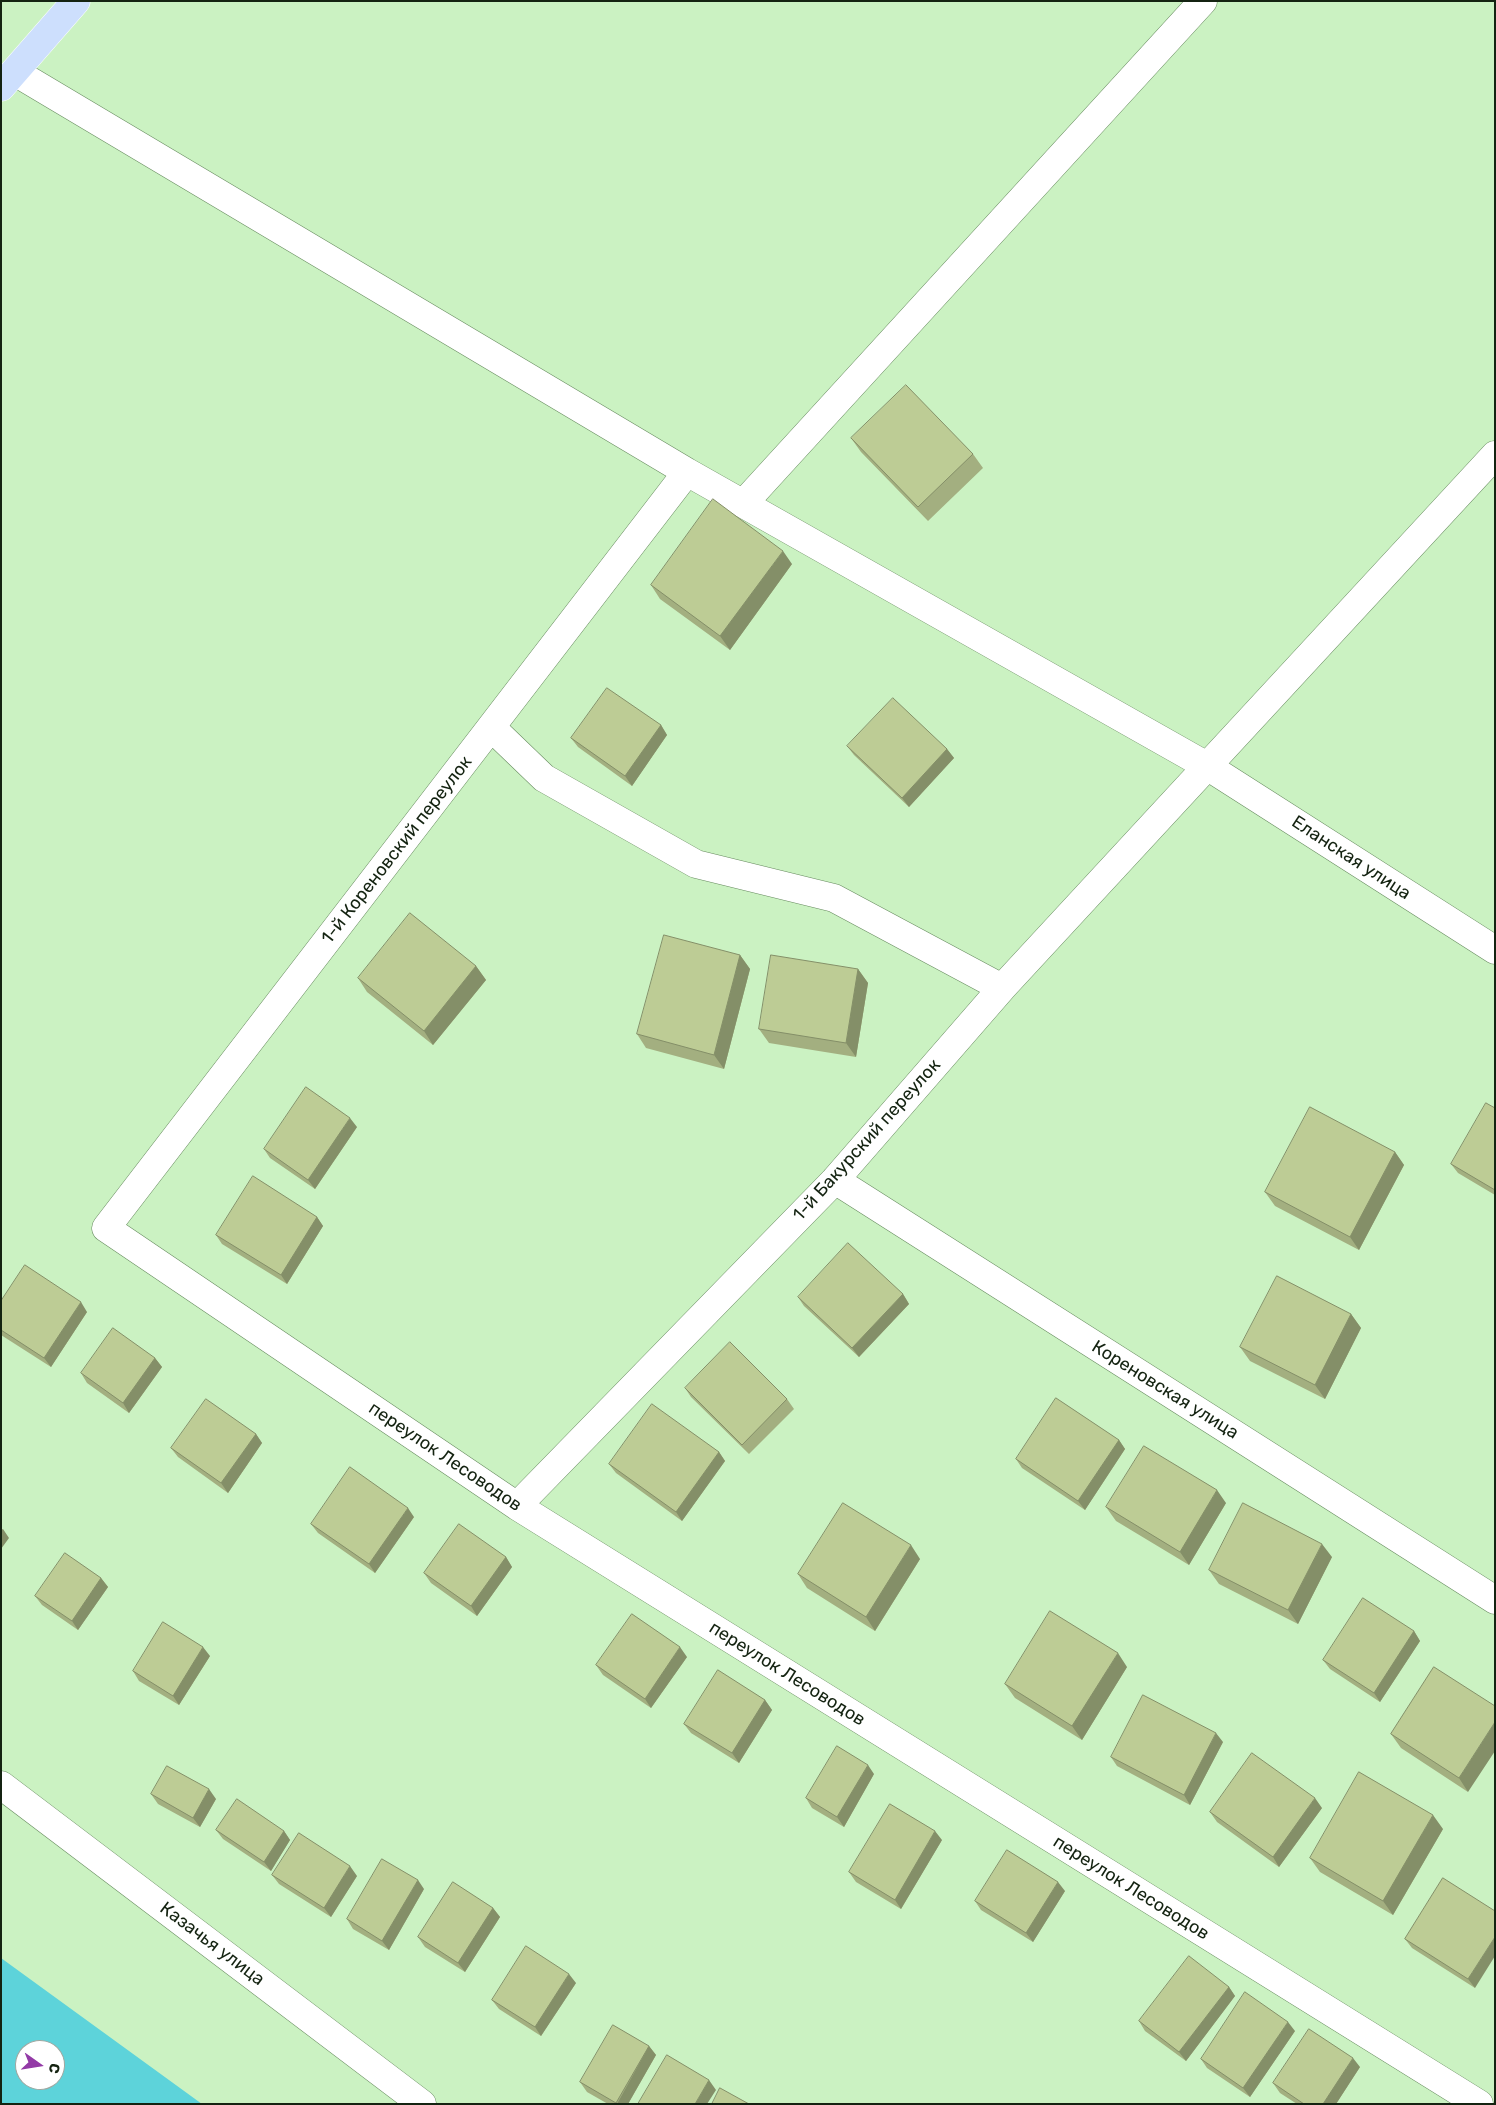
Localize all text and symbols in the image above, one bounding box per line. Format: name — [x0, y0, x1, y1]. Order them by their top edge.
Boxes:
street label: 1-й Кореновский переулок — [317, 752, 477, 948]
street label: Еланская улица — [1287, 811, 1415, 905]
street label: 1-й Бакурский переулок — [789, 1055, 945, 1225]
street label: Кореновская улица — [1088, 1336, 1242, 1444]
street label: переулок Лесоводов — [364, 1398, 526, 1516]
street label: переулок Лесоводов — [705, 1617, 869, 1731]
street label: переулок Лесоводов — [1049, 1831, 1213, 1945]
street label: Казачья улица — [155, 1898, 269, 1990]
north arrow — [15, 2040, 65, 2090]
text: С — [45, 2062, 64, 2075]

